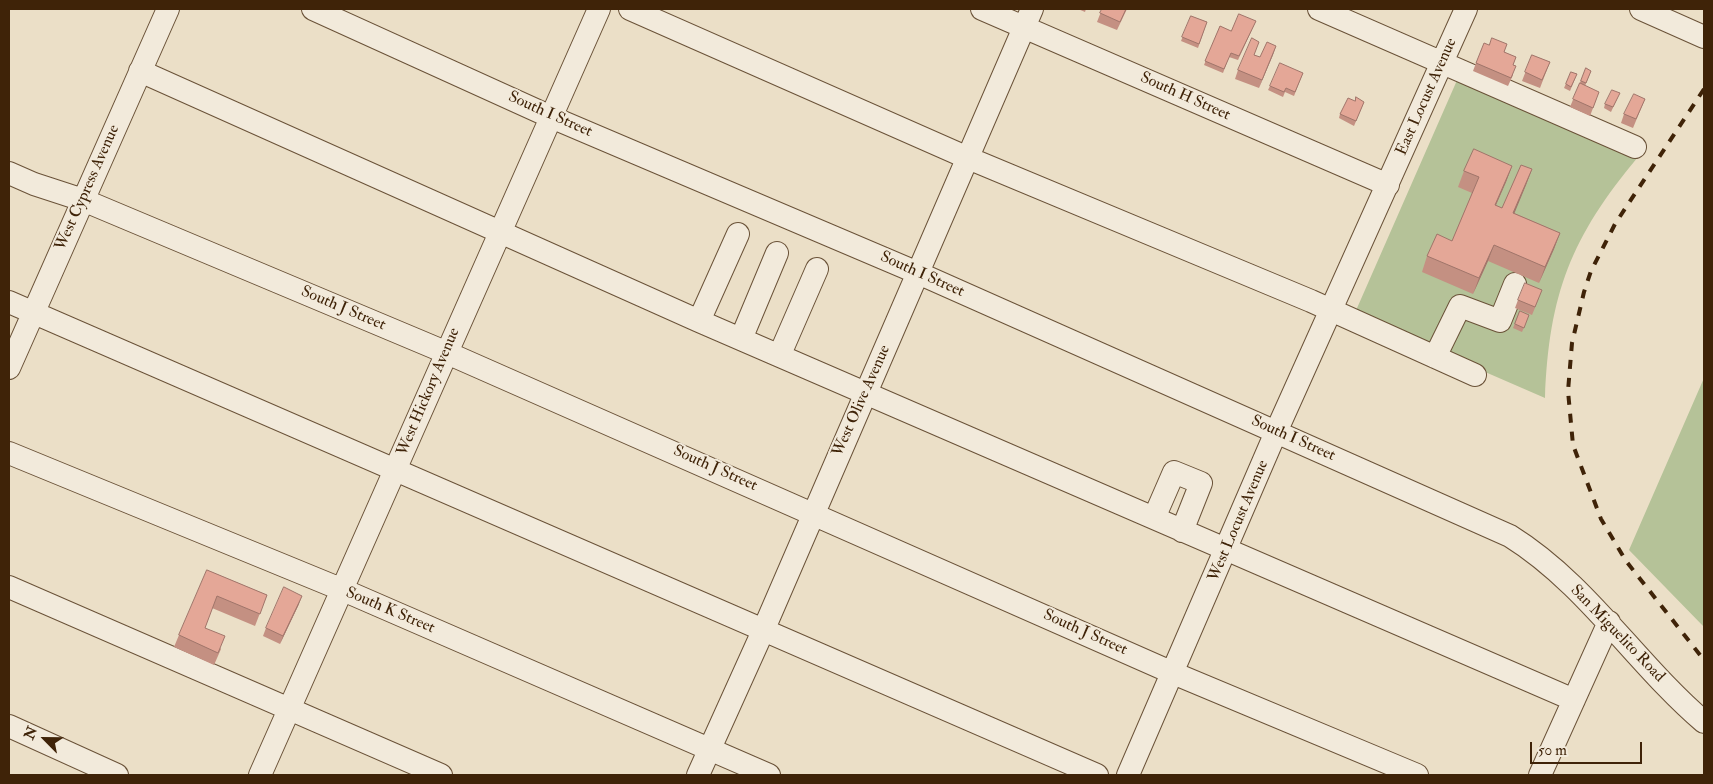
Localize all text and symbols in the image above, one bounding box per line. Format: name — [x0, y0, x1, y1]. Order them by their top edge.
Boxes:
street label: East Locust Avenue — [1392, 35, 1462, 159]
street label: South H Street — [1137, 69, 1233, 125]
street label: South I Street — [505, 88, 595, 142]
street label: West Cypress Avenue — [52, 122, 124, 254]
street label: South I Street — [877, 248, 967, 302]
street label: South J Street — [298, 283, 388, 335]
street label: West Hickory Avenue — [393, 325, 465, 459]
street label: West Olive Avenue — [829, 342, 895, 460]
street label: South I Street — [1248, 412, 1338, 466]
street label: South J Street — [670, 442, 760, 496]
street label: West Locust Avenue — [1205, 457, 1273, 585]
street label: San Miguelito Road — [1566, 581, 1668, 687]
street label: South K Street — [343, 584, 437, 638]
street label: South J Street — [1040, 606, 1130, 660]
north arrow — [20, 714, 70, 764]
text: N — [20, 724, 41, 742]
scale bar — [1533, 732, 1646, 764]
text: 50 m — [1538, 741, 1567, 760]

